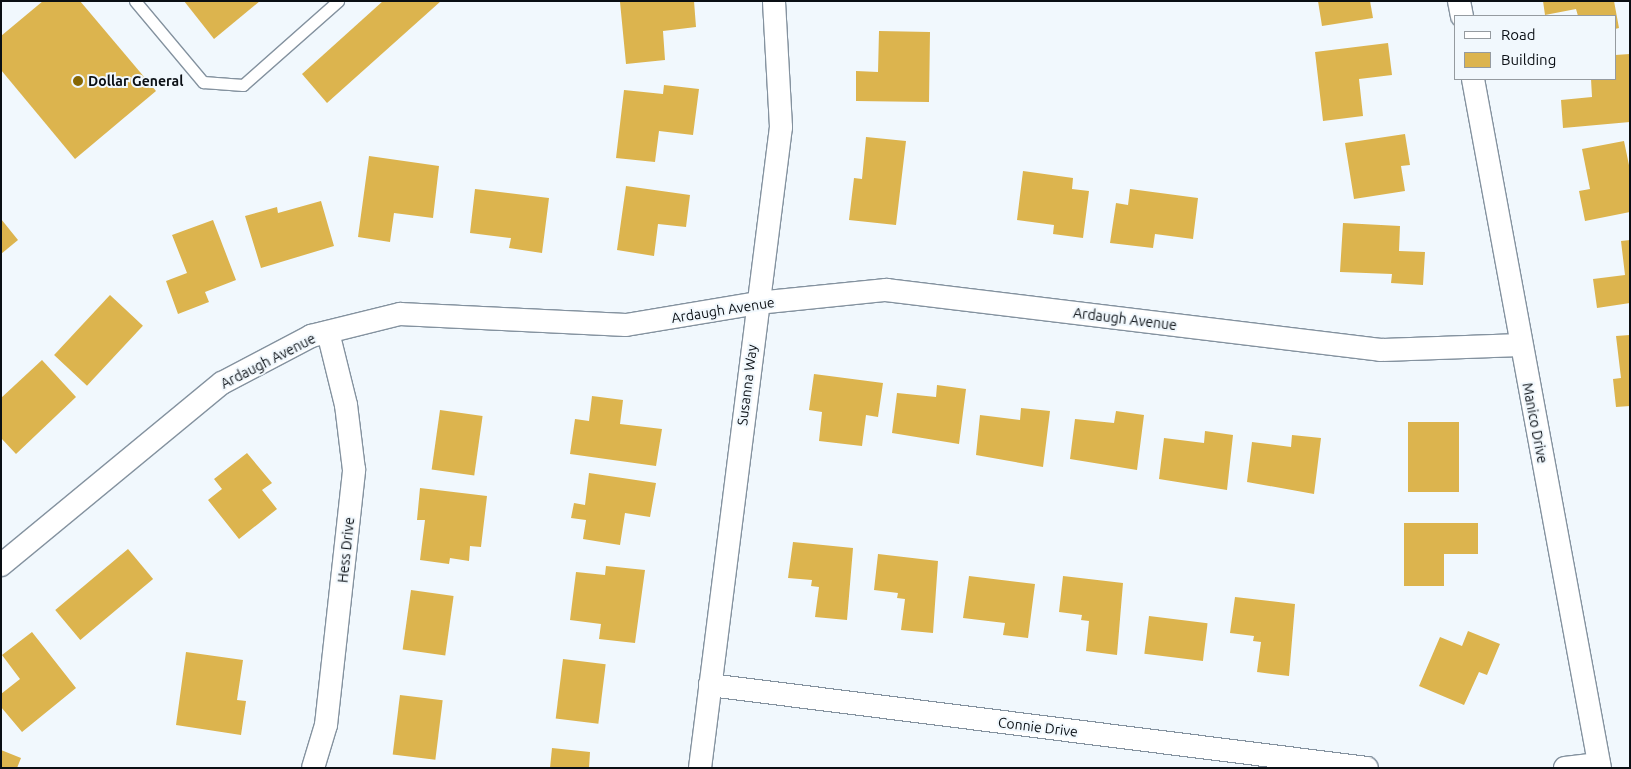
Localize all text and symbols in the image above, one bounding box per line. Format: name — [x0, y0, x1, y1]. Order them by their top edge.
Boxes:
legend — [1454, 15, 1616, 80]
text: Road — [1501, 26, 1536, 43]
text: Building — [1501, 51, 1556, 68]
place label: Dollar General — [88, 73, 183, 89]
marker: Dollar General — [72, 75, 84, 87]
street label: Ardaugh Avenue — [670, 294, 776, 326]
street label: Ardaugh Avenue — [1072, 304, 1178, 334]
street label: Ardaugh Avenue — [218, 330, 318, 392]
street label: Susanna Way — [734, 343, 760, 427]
street label: Manico Drive — [1519, 381, 1551, 465]
street label: Hess Drive — [334, 516, 358, 584]
street label: Connie Drive — [997, 714, 1079, 740]

